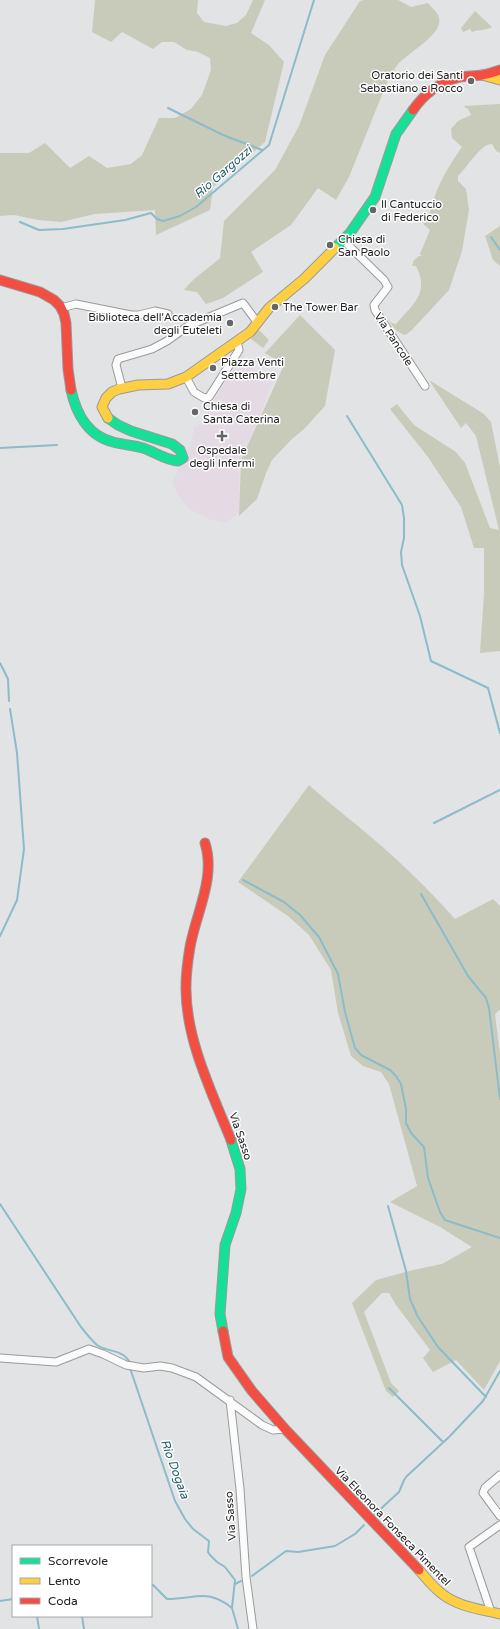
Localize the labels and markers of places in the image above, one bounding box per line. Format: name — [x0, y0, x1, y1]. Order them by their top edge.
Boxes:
place label: Oratorio dei Santi Sebastiano e Rocco — [360, 69, 463, 95]
marker: Oratorio dei Santi Sebastiano e Rocco — [466, 76, 476, 86]
place label: Il Cantuccio di Federico — [381, 198, 442, 224]
marker: Il Cantuccio di Federico — [368, 205, 378, 215]
place label: Chiesa di San Paolo — [338, 233, 390, 259]
marker: Chiesa di San Paolo — [325, 240, 335, 250]
place label: The Tower Bar — [283, 301, 359, 314]
marker: The Tower Bar — [270, 302, 280, 312]
place label: Biblioteca dell'Accademia degli Euteleti — [88, 311, 222, 337]
marker: Biblioteca dell'Accademia degli Euteleti — [225, 318, 235, 328]
place label: Piazza Venti Settembre — [221, 356, 284, 382]
marker: Piazza Venti Settembre — [208, 363, 218, 373]
place label: Chiesa di Santa Caterina — [203, 400, 280, 426]
marker: Chiesa di Santa Caterina — [190, 407, 200, 417]
marker: Ospedale degli Infermi — [216, 430, 228, 442]
place label: Ospedale degli Infermi — [189, 444, 255, 470]

